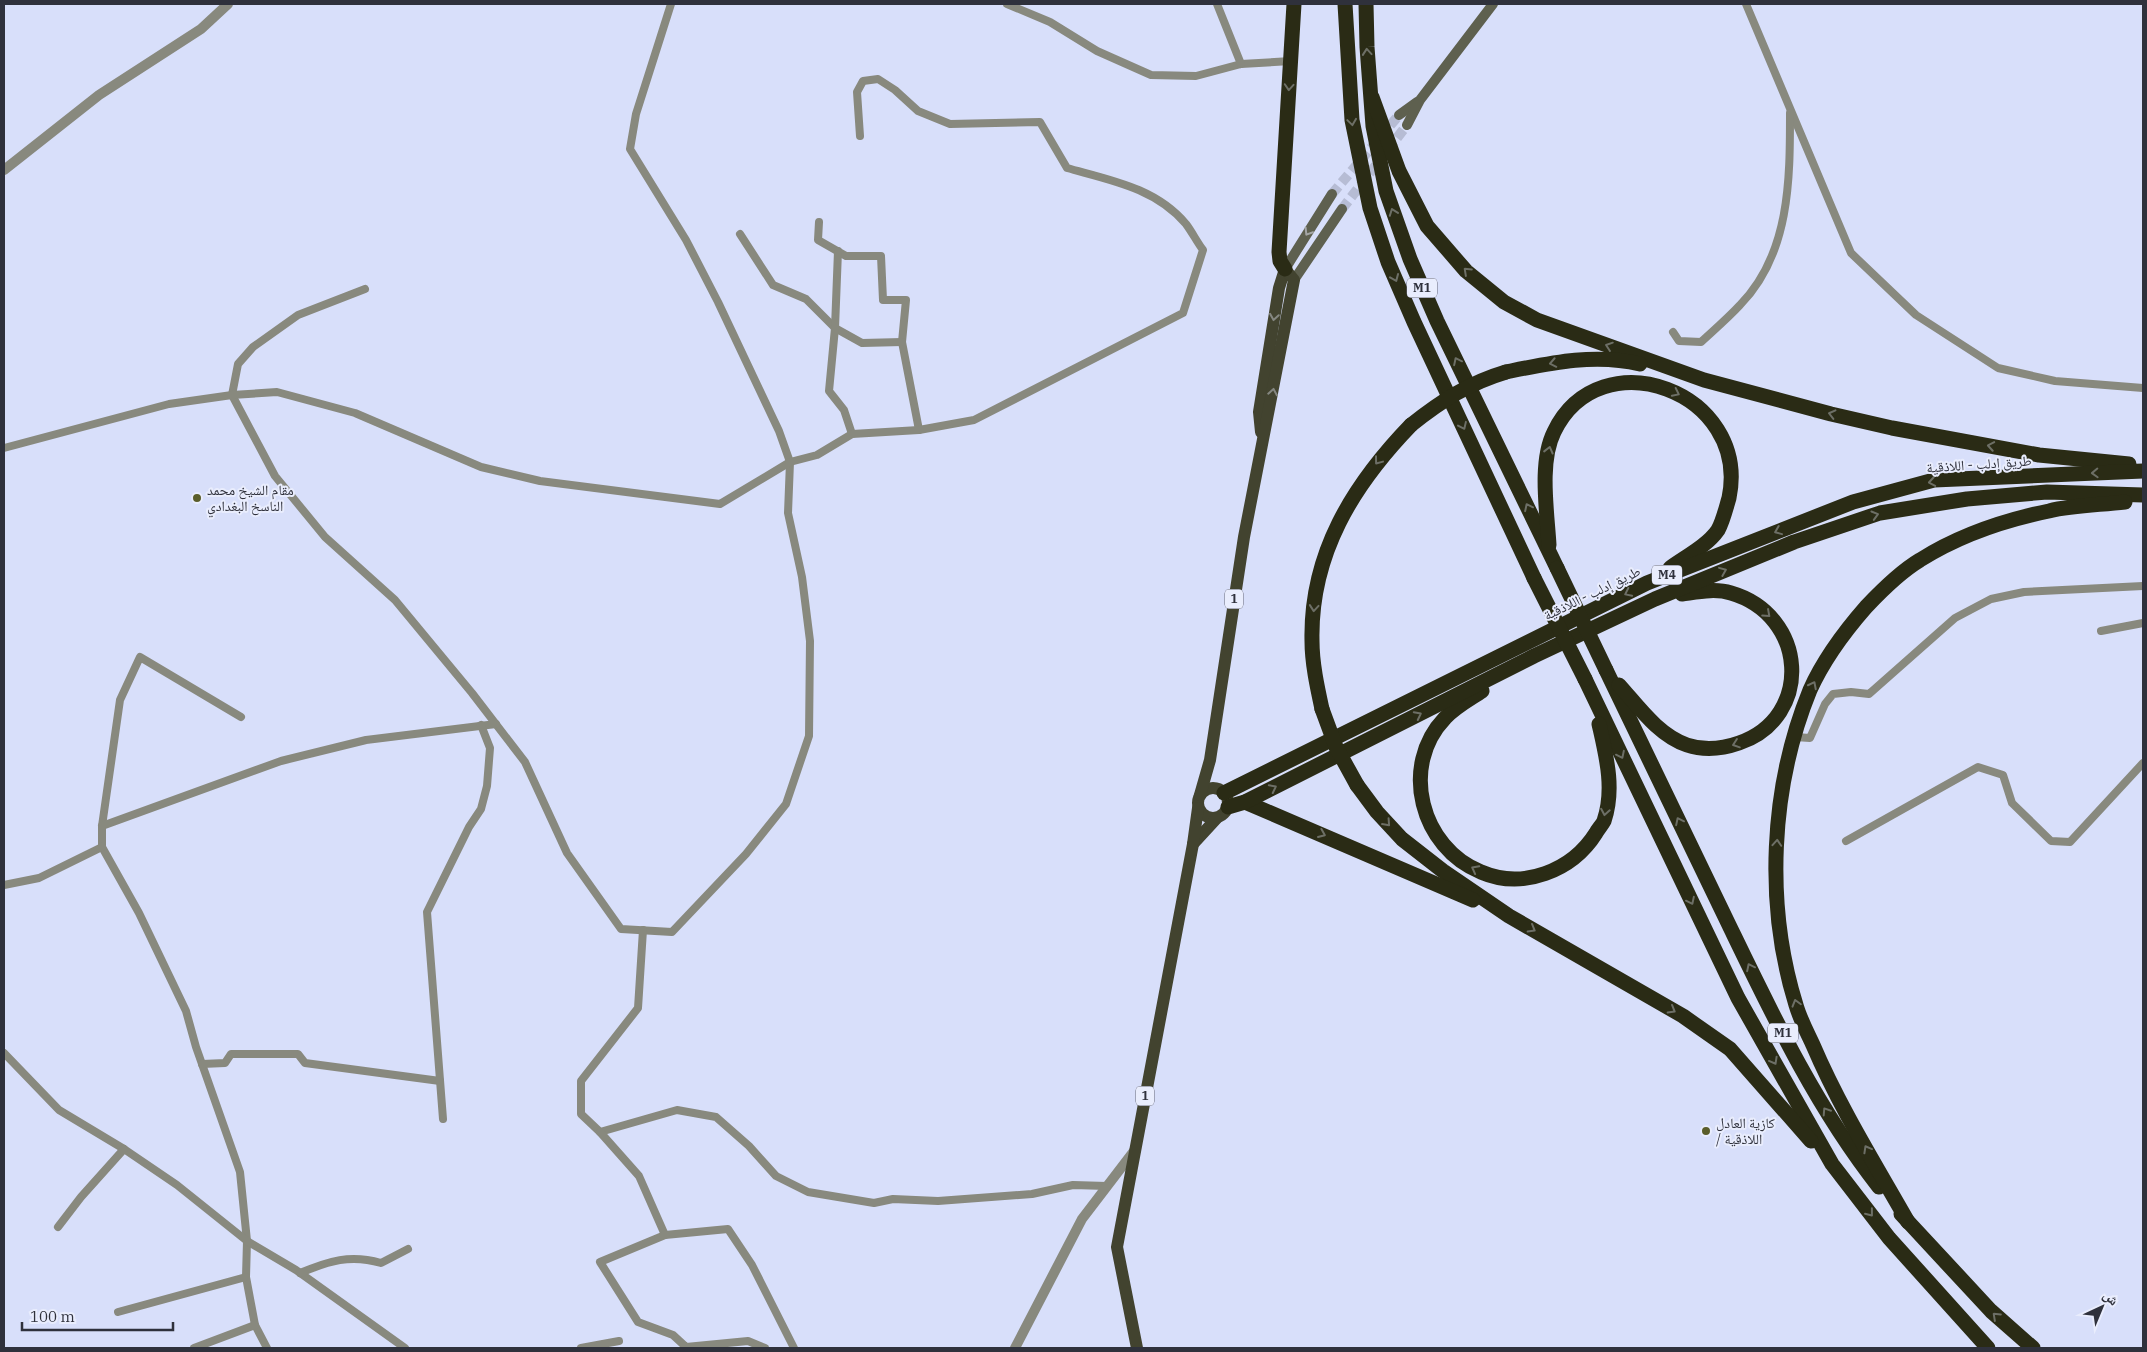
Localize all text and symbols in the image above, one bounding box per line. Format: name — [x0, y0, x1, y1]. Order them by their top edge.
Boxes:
one-way arrow — [1362, 48, 1373, 56]
one-way arrow — [1284, 84, 1295, 92]
one-way arrow — [1347, 118, 1357, 127]
one-way arrow — [1389, 208, 1399, 217]
one-way arrow — [1305, 226, 1314, 235]
one-way arrow — [1464, 268, 1473, 277]
one-way arrow — [1389, 273, 1400, 282]
road number: M1 — [1407, 278, 1437, 298]
one-way arrow — [1269, 313, 1280, 321]
one-way arrow — [1606, 342, 1614, 352]
one-way arrow — [1453, 357, 1463, 366]
one-way arrow — [1548, 357, 1557, 367]
one-way arrow — [1268, 387, 1278, 396]
one-way arrow — [1671, 387, 1680, 397]
one-way arrow — [1827, 409, 1836, 420]
one-way arrow — [1457, 421, 1468, 430]
one-way arrow — [1986, 441, 1995, 452]
one-way arrow — [1543, 446, 1554, 455]
street label: طريق إدلب - اللاذقية — [1926, 451, 2032, 478]
one-way arrow — [1375, 455, 1384, 465]
one-way arrow — [2090, 468, 2098, 479]
one-way arrow — [1928, 476, 1937, 486]
place label: مقام الشيخ محمد الناسخ البغدادي — [207, 481, 294, 518]
marker: مقام الشيخ محمد الناسخ البغدادي — [191, 492, 203, 504]
one-way arrow — [1524, 503, 1534, 512]
one-way arrow — [1871, 510, 1879, 520]
one-way arrow — [1774, 525, 1783, 535]
street label: طريق إدلب - اللاذقية — [1541, 562, 1644, 625]
road number: M4 — [1652, 566, 1682, 584]
one-way arrow — [1718, 566, 1727, 577]
one-way arrow — [1624, 587, 1633, 597]
road number: 1 — [1225, 590, 1243, 608]
one-way arrow — [1309, 604, 1320, 612]
one-way arrow — [1761, 609, 1770, 618]
one-way arrow — [1807, 682, 1817, 691]
one-way arrow — [1413, 711, 1422, 721]
one-way arrow — [1733, 738, 1741, 748]
one-way arrow — [1615, 750, 1625, 759]
one-way arrow — [1268, 784, 1277, 794]
one-way arrow — [1601, 808, 1611, 816]
one-way arrow — [1675, 817, 1685, 826]
one-way arrow — [1381, 818, 1390, 827]
one-way arrow — [1317, 828, 1326, 839]
one-way arrow — [1771, 839, 1782, 847]
one-way arrow — [1472, 865, 1481, 875]
one-way arrow — [1685, 896, 1696, 905]
one-way arrow — [1526, 922, 1535, 932]
one-way arrow — [1745, 963, 1756, 972]
one-way arrow — [1792, 1000, 1802, 1008]
one-way arrow — [1667, 1004, 1676, 1014]
road number: M1 — [1768, 1024, 1798, 1042]
one-way arrow — [1767, 1056, 1777, 1065]
road number: 1 — [1136, 1086, 1154, 1106]
one-way arrow — [1822, 1107, 1832, 1116]
place label: كازية العادل / اللاذقية — [1716, 1114, 1775, 1148]
marker: كازية العادل / اللاذقية — [1700, 1125, 1712, 1137]
one-way arrow — [1863, 1146, 1873, 1155]
one-way arrow — [1864, 1207, 1872, 1216]
north arrow — [2077, 1282, 2127, 1332]
text: ش — [2099, 1286, 2123, 1309]
scale bar — [22, 1300, 174, 1332]
text: 100 m — [30, 1307, 75, 1326]
one-way arrow — [1993, 1312, 2002, 1321]

